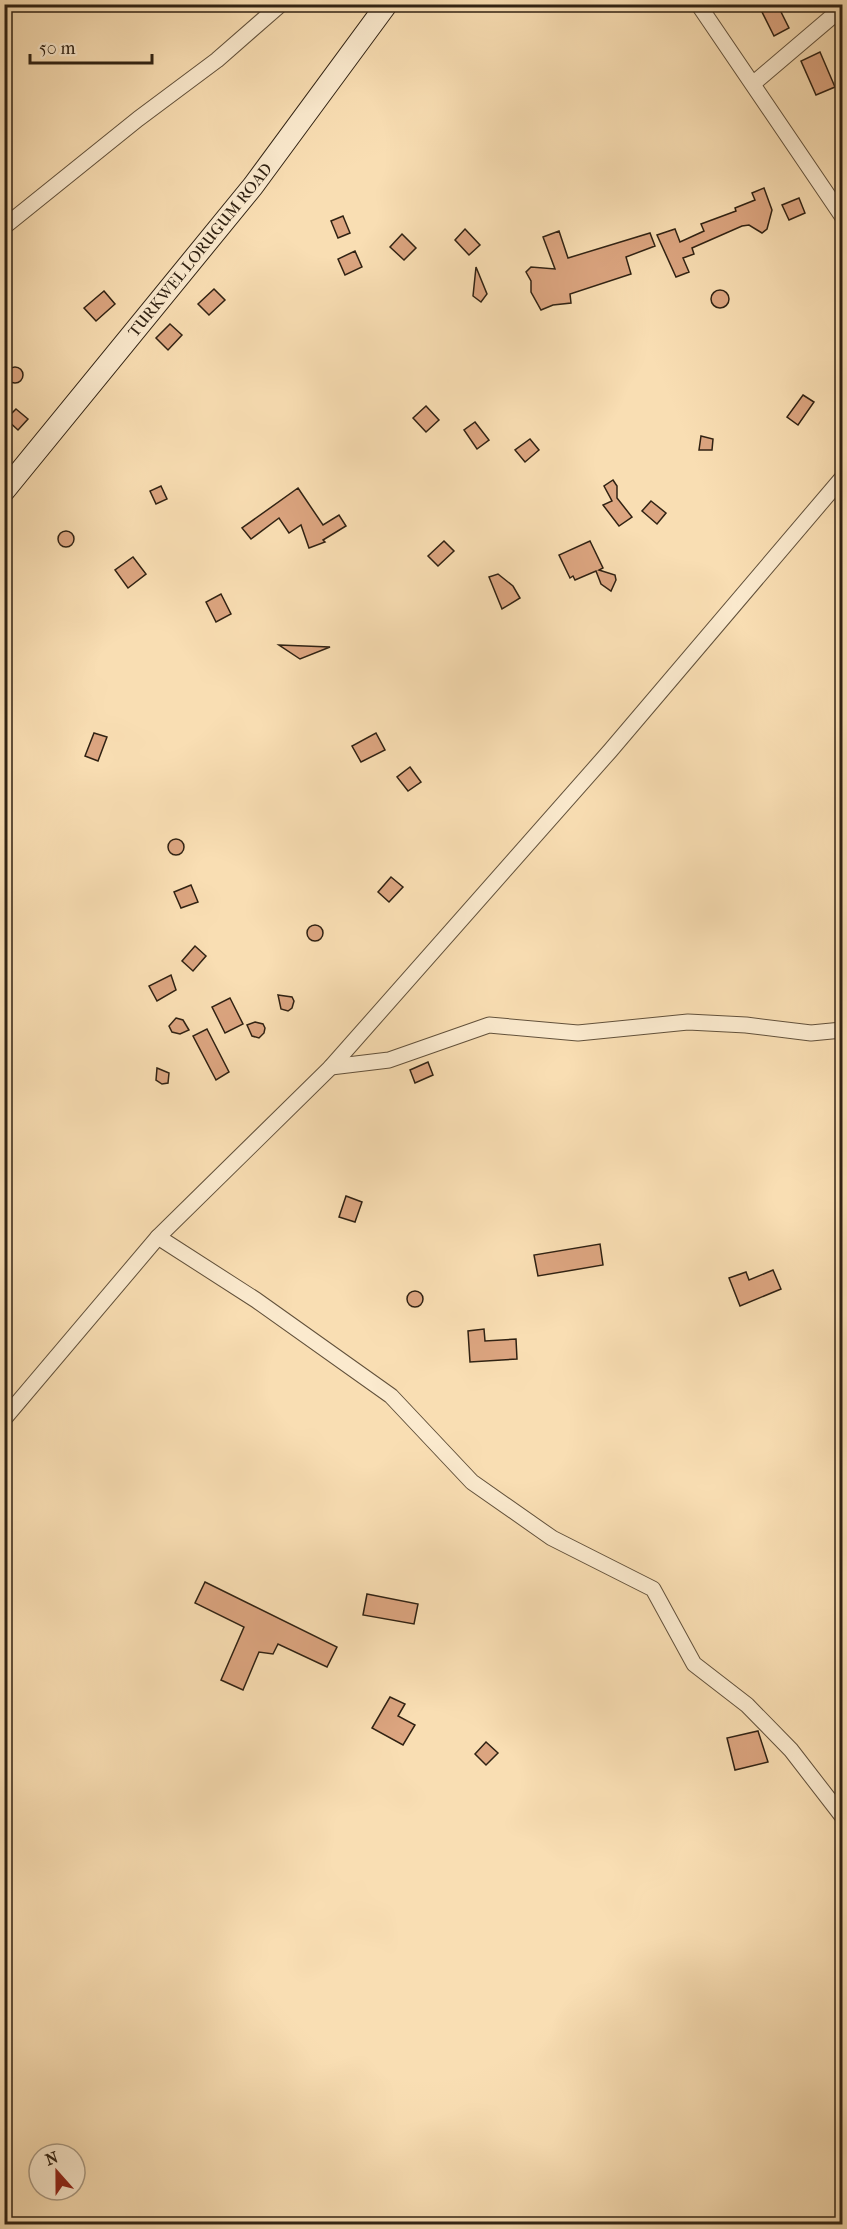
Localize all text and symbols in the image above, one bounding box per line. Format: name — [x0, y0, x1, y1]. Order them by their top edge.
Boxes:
scale bar — [30, 27, 152, 65]
text: 50 m — [39, 38, 76, 59]
street label: TURKWEL LORUGUM ROAD — [124, 159, 276, 341]
north arrow — [27, 2142, 87, 2202]
text: N — [43, 2147, 62, 2170]

